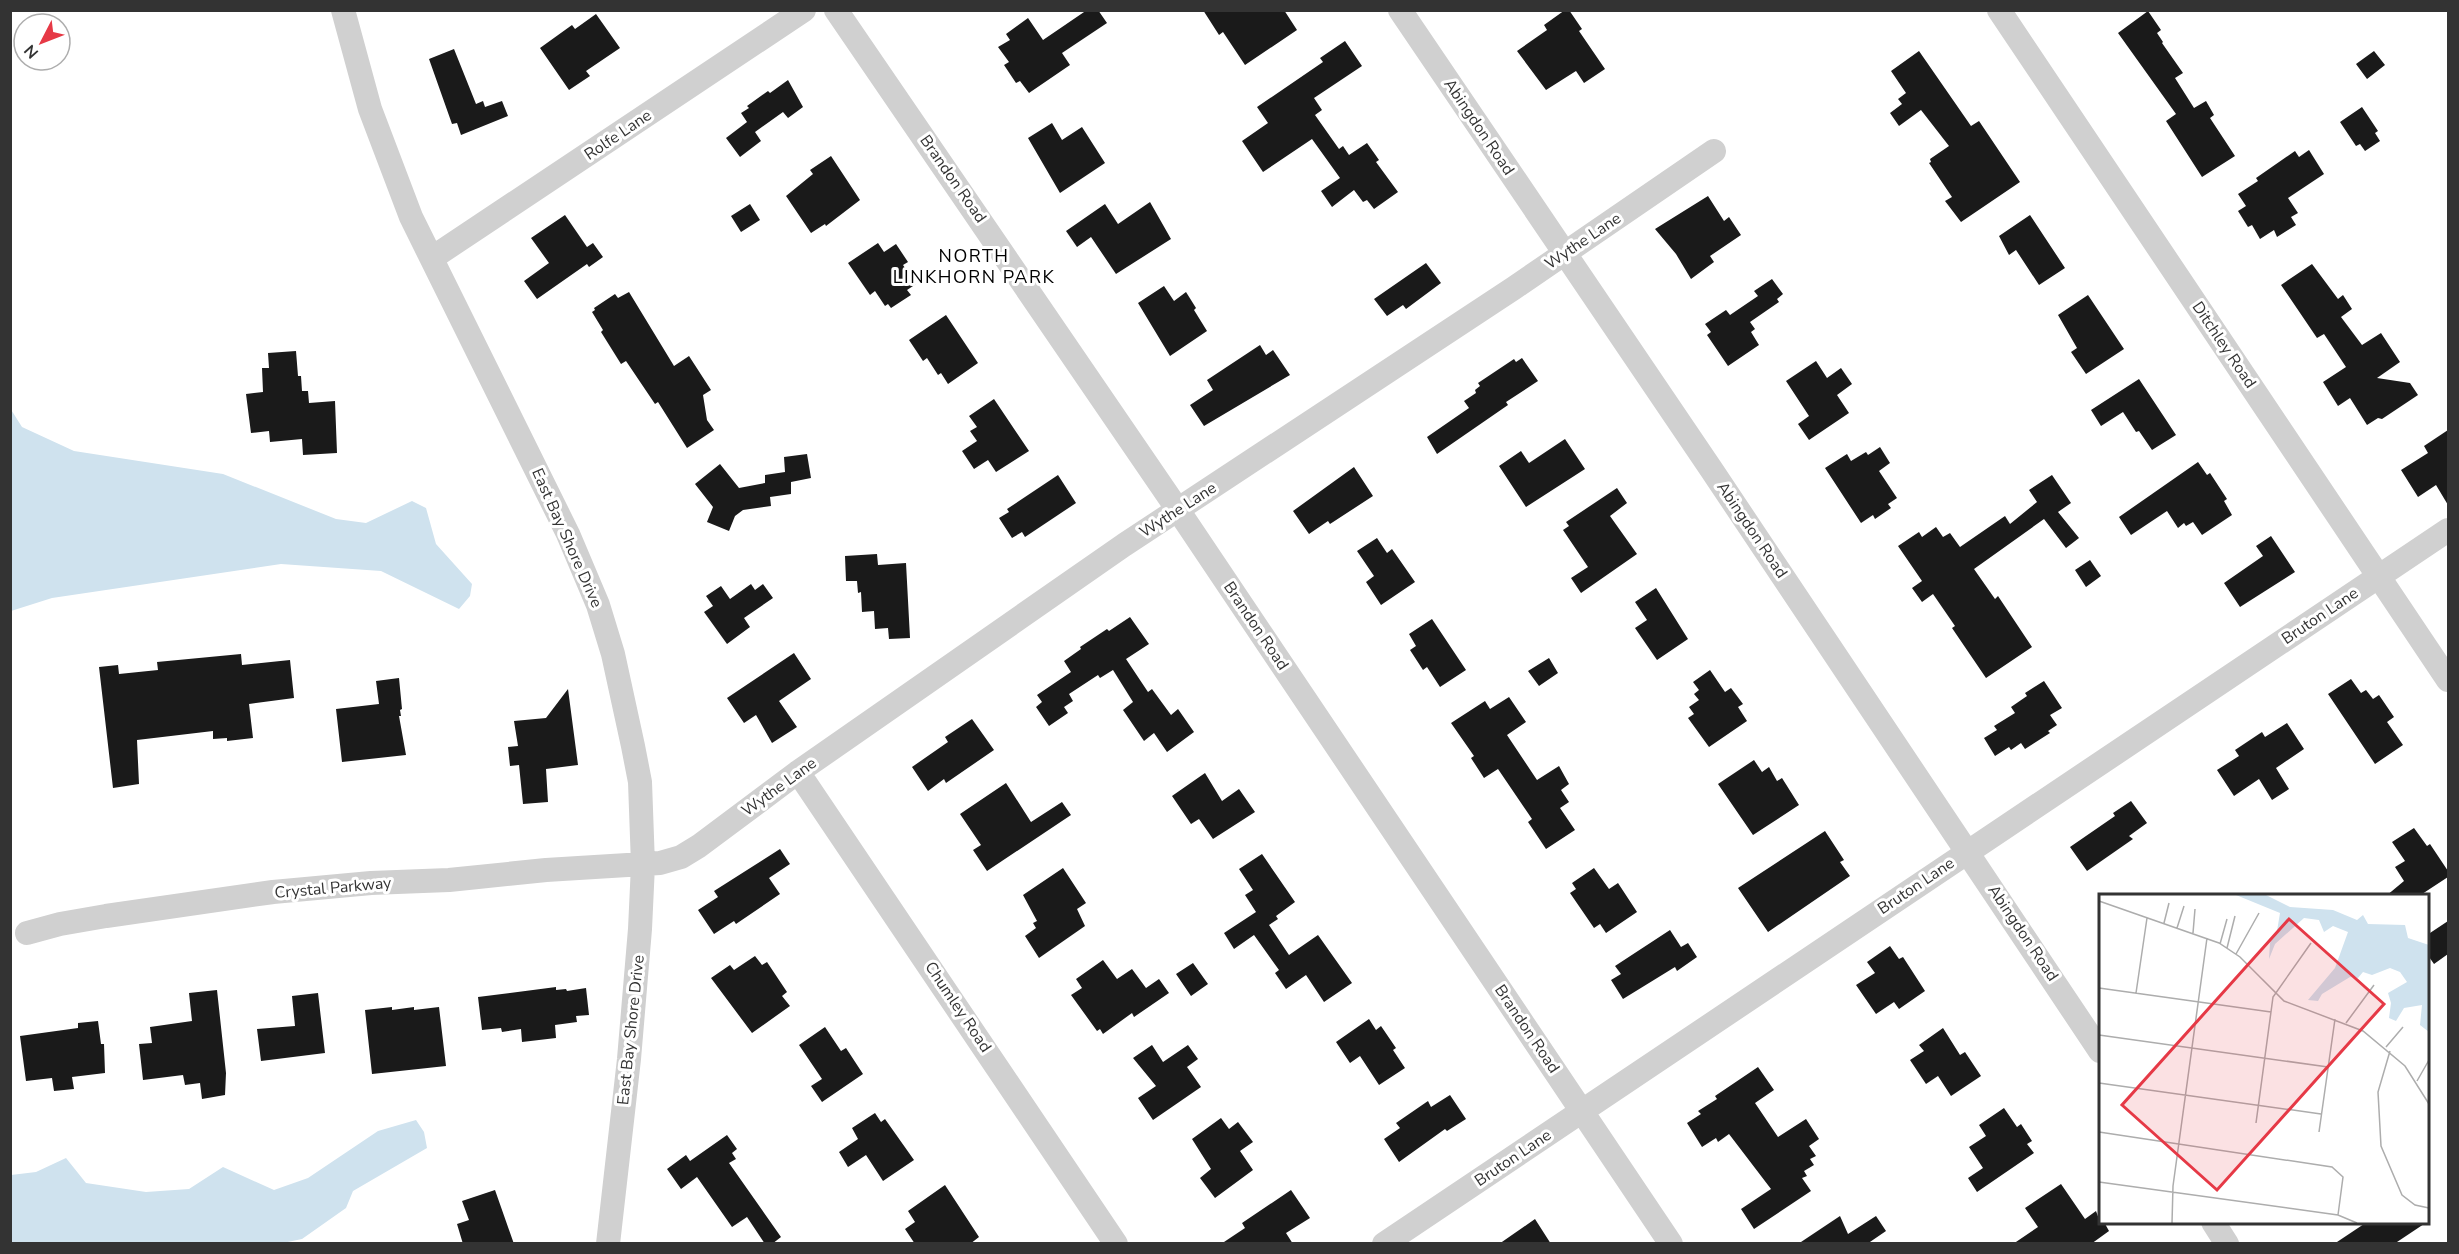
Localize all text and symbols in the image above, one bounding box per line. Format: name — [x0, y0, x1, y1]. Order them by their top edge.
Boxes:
north arrow — [12, 12, 72, 72]
text: N — [19, 40, 44, 63]
street label: Abingdon Road — [1439, 74, 1519, 180]
street label: Rolfe Lane — [580, 104, 656, 166]
street label: Brandon Road — [915, 131, 991, 227]
street label: Wythe Lane — [1541, 207, 1625, 275]
district label: NORTH LINKHORN PARK — [893, 244, 1055, 289]
street label: Ditchley Road — [2187, 297, 2261, 393]
street label: East Bay Shore Drive — [526, 465, 608, 611]
street label: Wythe Lane — [1135, 477, 1221, 543]
street label: Abingdon Road — [1712, 477, 1792, 583]
street label: Brandon Road — [1218, 577, 1294, 675]
street label: Bruton Lane — [2277, 582, 2363, 650]
street label: Wythe Lane — [737, 752, 821, 822]
street label: Bruton Lane — [1873, 852, 1959, 920]
street label: Crystal Parkway — [274, 872, 393, 904]
street label: Abingdon Road — [1983, 880, 2063, 986]
inset map — [2099, 894, 2429, 1224]
street label: East Bay Shore Drive — [612, 954, 650, 1106]
street label: Chumley Road — [919, 957, 997, 1057]
street label: Brandon Road — [1489, 980, 1565, 1078]
street label: Bruton Lane — [1470, 1124, 1556, 1192]

